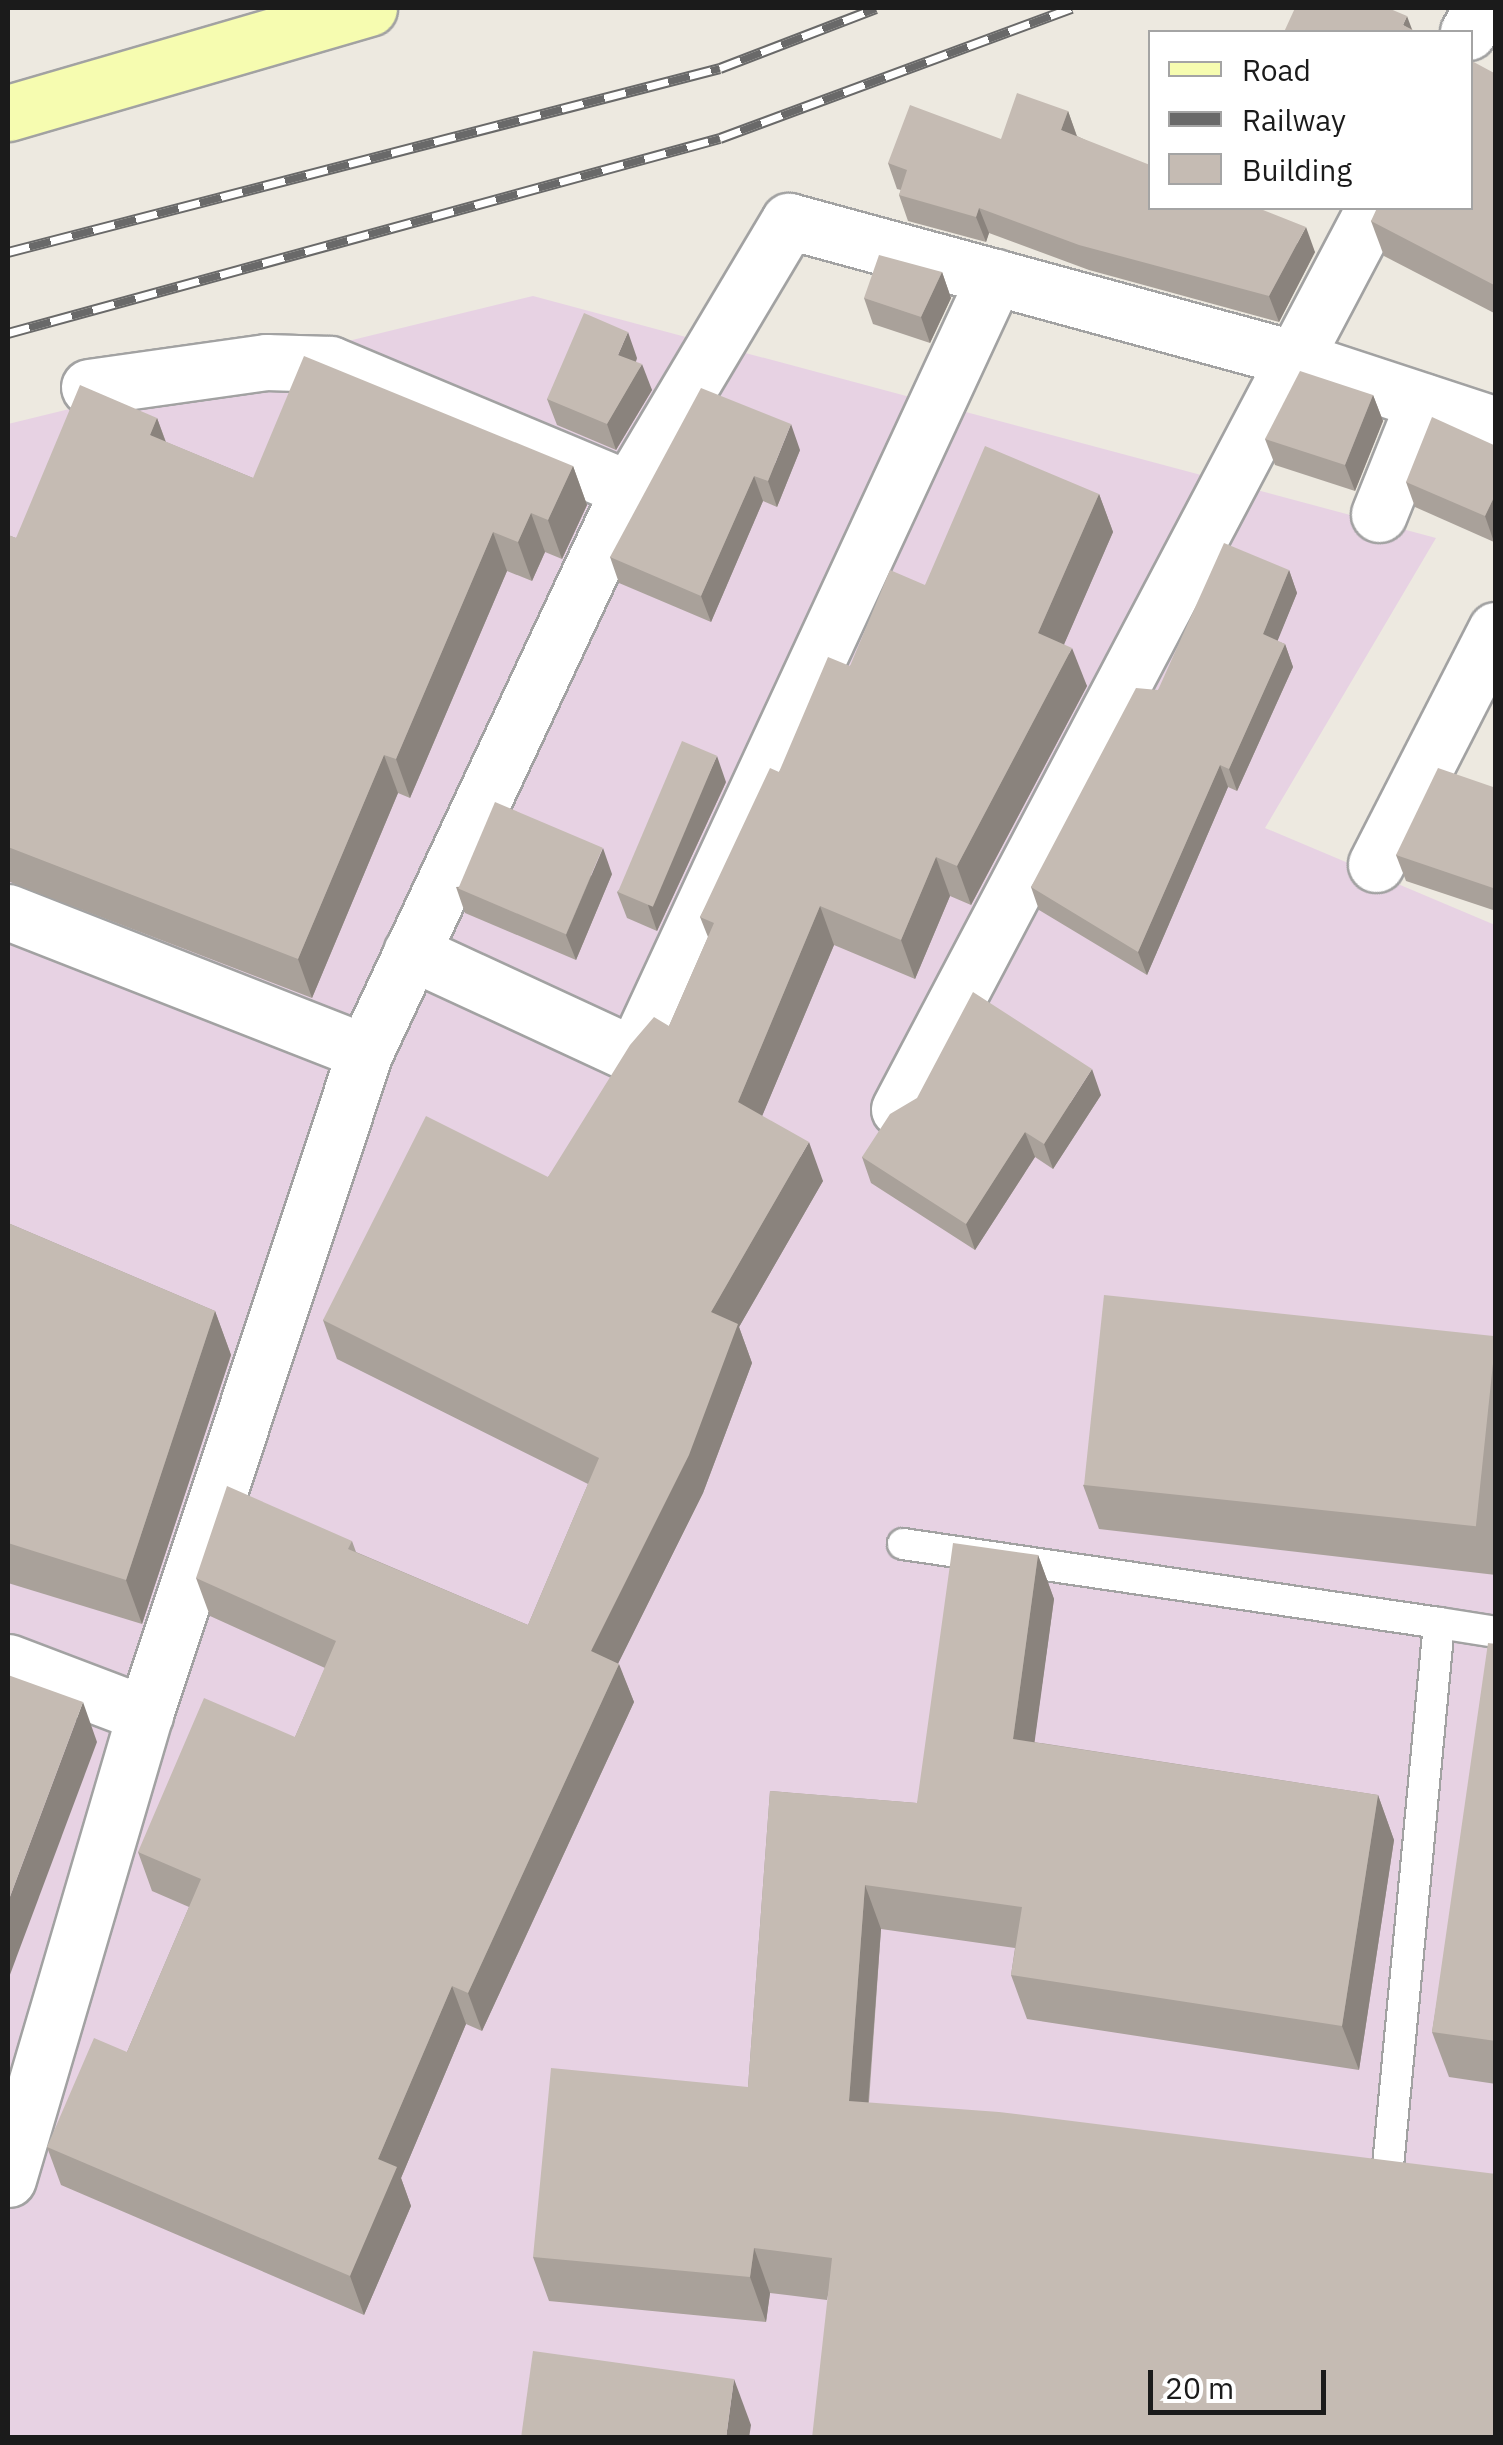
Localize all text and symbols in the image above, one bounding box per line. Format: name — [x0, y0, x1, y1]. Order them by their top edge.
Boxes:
legend — [1148, 30, 1473, 210]
text: Road — [1242, 50, 1311, 89]
text: Railway — [1242, 100, 1346, 139]
text: Building — [1242, 150, 1352, 189]
scale bar — [1153, 2350, 1330, 2412]
text: 20 m — [1165, 2368, 1234, 2407]

